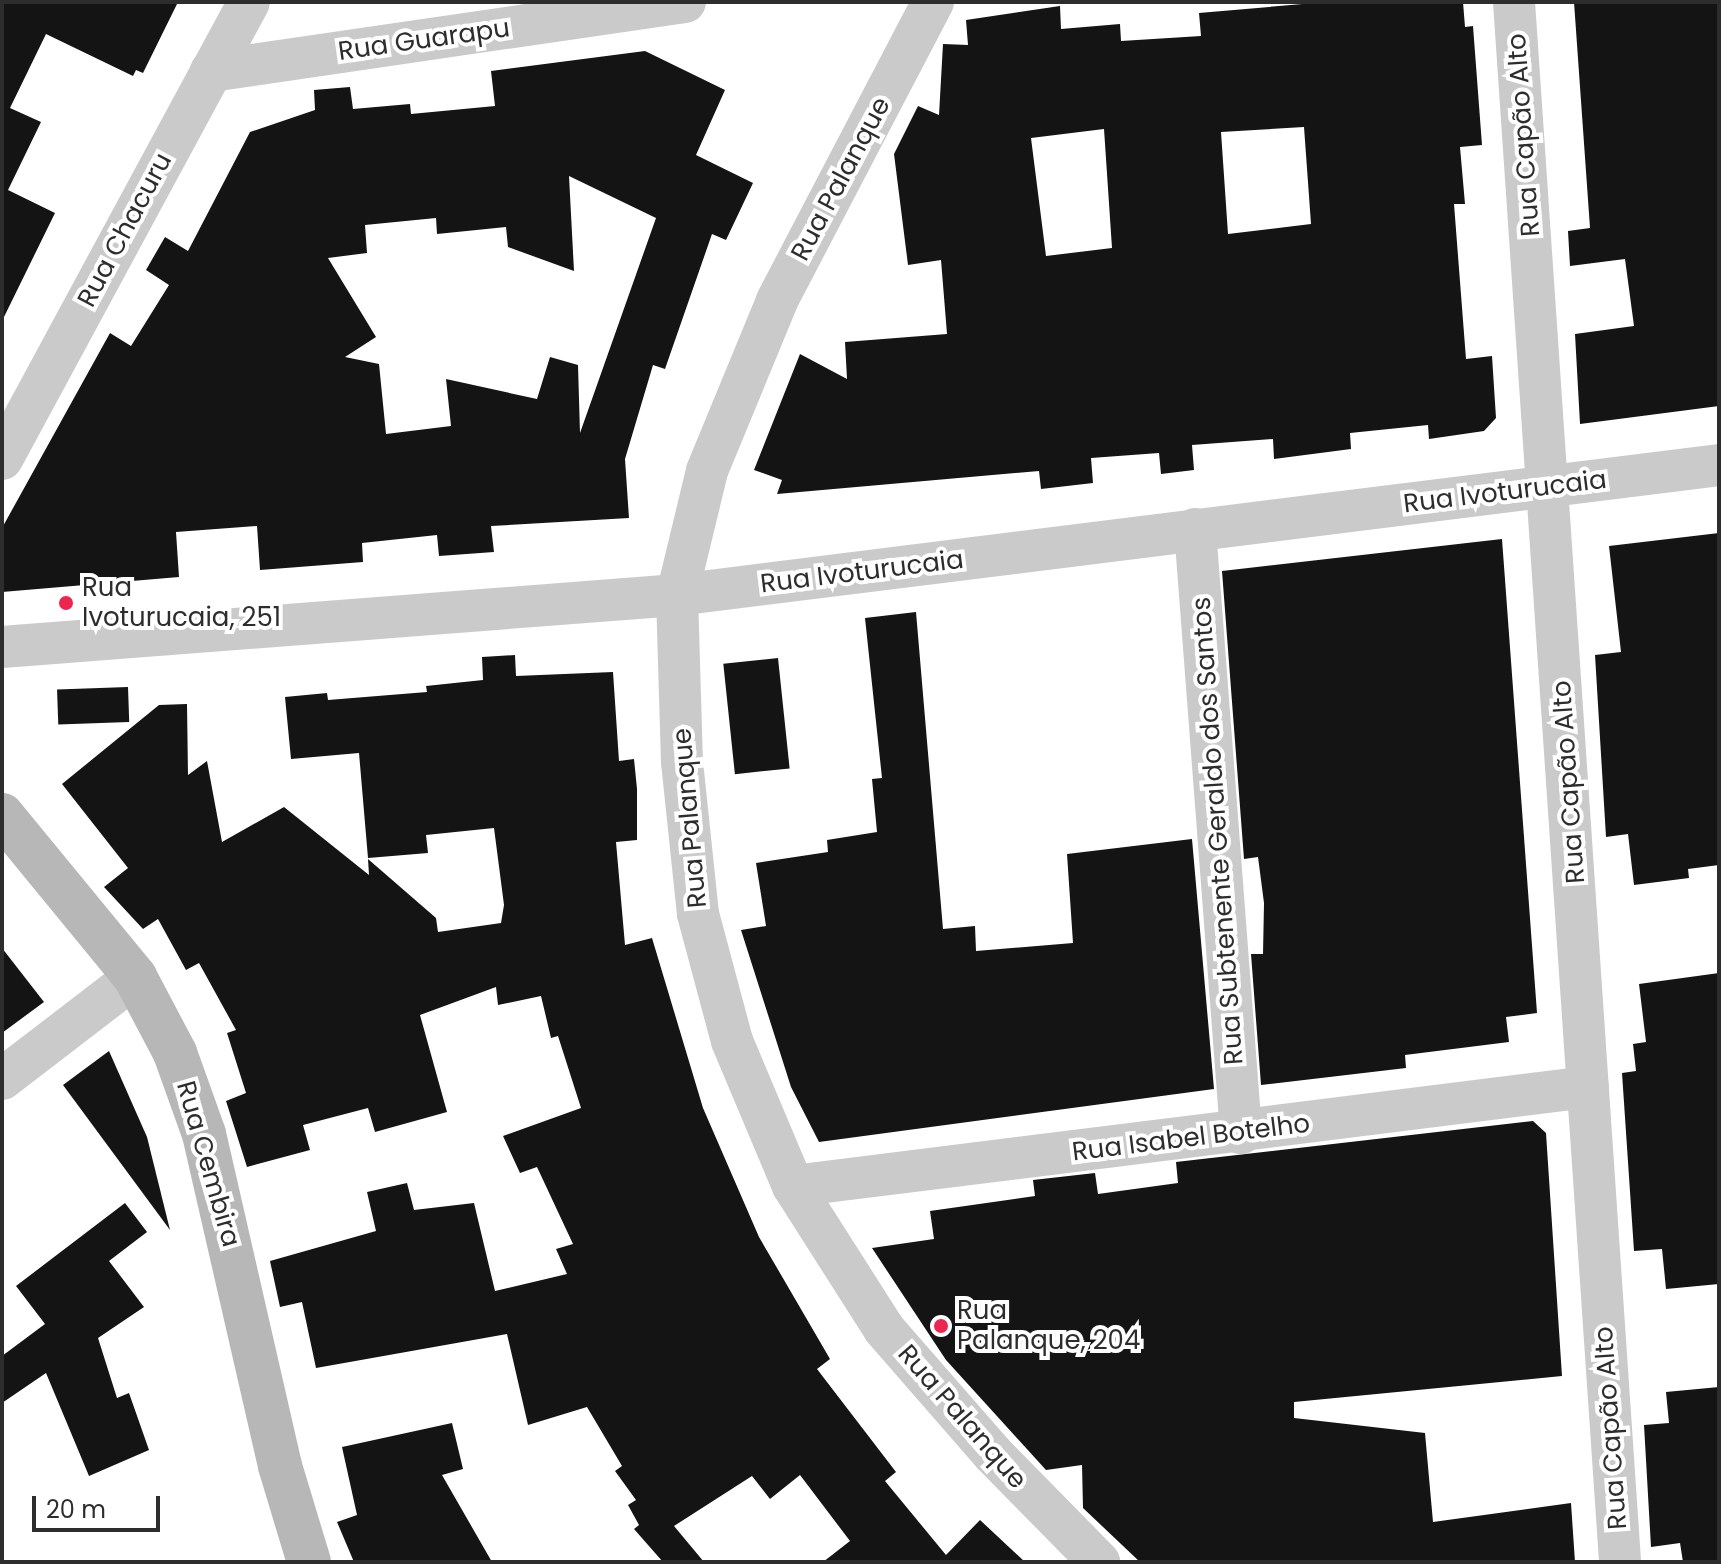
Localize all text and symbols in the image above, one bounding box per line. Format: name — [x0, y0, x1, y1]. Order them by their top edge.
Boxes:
street label: Rua Guarapu — [336, 13, 512, 67]
street label: Rua Capão Alto — [1501, 32, 1547, 238]
street label: Rua Palanque — [785, 92, 897, 266]
street label: Rua Chacuru — [71, 148, 179, 312]
street label: Rua Ivoturucaia — [1402, 464, 1608, 520]
street label: Rua Ivoturucaia — [759, 544, 965, 600]
place label: Rua Ivoturucaia, 251 — [82, 572, 281, 634]
marker: Rua Ivoturucaia, 251 — [57, 594, 75, 612]
street label: Rua Subtenente Geraldo dos Santos — [1186, 596, 1250, 1066]
street label: Rua Capão Alto — [1546, 679, 1592, 885]
street label: Rua Palanque — [667, 727, 713, 909]
street label: Rua Cembira — [169, 1077, 247, 1251]
street label: Rua Isabel Botelho — [1070, 1108, 1312, 1168]
place label: Rua Palanque, 204 — [957, 1295, 1140, 1356]
marker: Rua Palanque, 204 — [932, 1317, 950, 1335]
street label: Rua Capão Alto — [1588, 1325, 1634, 1531]
street label: Rua Palanque — [891, 1339, 1033, 1495]
scale bar — [36, 1480, 164, 1530]
text: 20 m — [46, 1493, 106, 1526]

